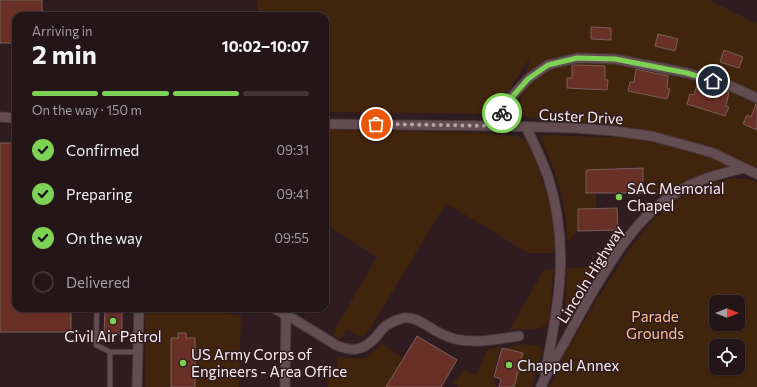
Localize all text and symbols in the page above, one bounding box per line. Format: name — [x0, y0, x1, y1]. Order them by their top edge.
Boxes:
text: Arriving in — [32, 23, 92, 39]
text: 10:02–10:07 — [222, 37, 309, 55]
text: 2 min — [32, 38, 97, 69]
pin — [696, 64, 730, 98]
icon: home — [702, 70, 724, 92]
courier — [482, 93, 522, 133]
text: On the way · 150 m — [32, 102, 142, 118]
icon: bike — [491, 102, 513, 124]
street label: Custer Drive — [538, 105, 624, 127]
pin — [359, 107, 393, 141]
icon: bag — [365, 113, 387, 135]
icon: check — [32, 139, 54, 161]
text: Confirmed — [66, 141, 139, 159]
text: 09:31 — [277, 142, 309, 158]
place label: SAC Memorial Chapel — [627, 179, 725, 214]
icon: check — [32, 183, 54, 205]
text: Preparing — [66, 185, 132, 203]
text: 09:41 — [277, 186, 309, 202]
marker: SAC Memorial Chapel — [614, 192, 624, 202]
street label: Lincoln Highway — [553, 222, 627, 326]
icon: check — [32, 227, 54, 249]
text: On the way — [66, 229, 143, 247]
text: 09:55 — [275, 230, 309, 246]
text: Delivered — [66, 273, 130, 291]
north arrow — [709, 295, 745, 331]
map controls — [709, 295, 745, 375]
park label: Parade Grounds — [626, 307, 684, 342]
marker: Civil Air Patrol — [108, 316, 118, 326]
place label: Civil Air Patrol — [64, 327, 162, 345]
button: locate — [709, 339, 745, 375]
place label: US Army Corps of Engineers - Area Office — [191, 345, 347, 380]
place label: Chappel Annex — [517, 356, 620, 374]
marker: US Army Corps of Engineers - Area Office — [178, 358, 188, 368]
marker: Chappel Annex — [504, 360, 514, 370]

